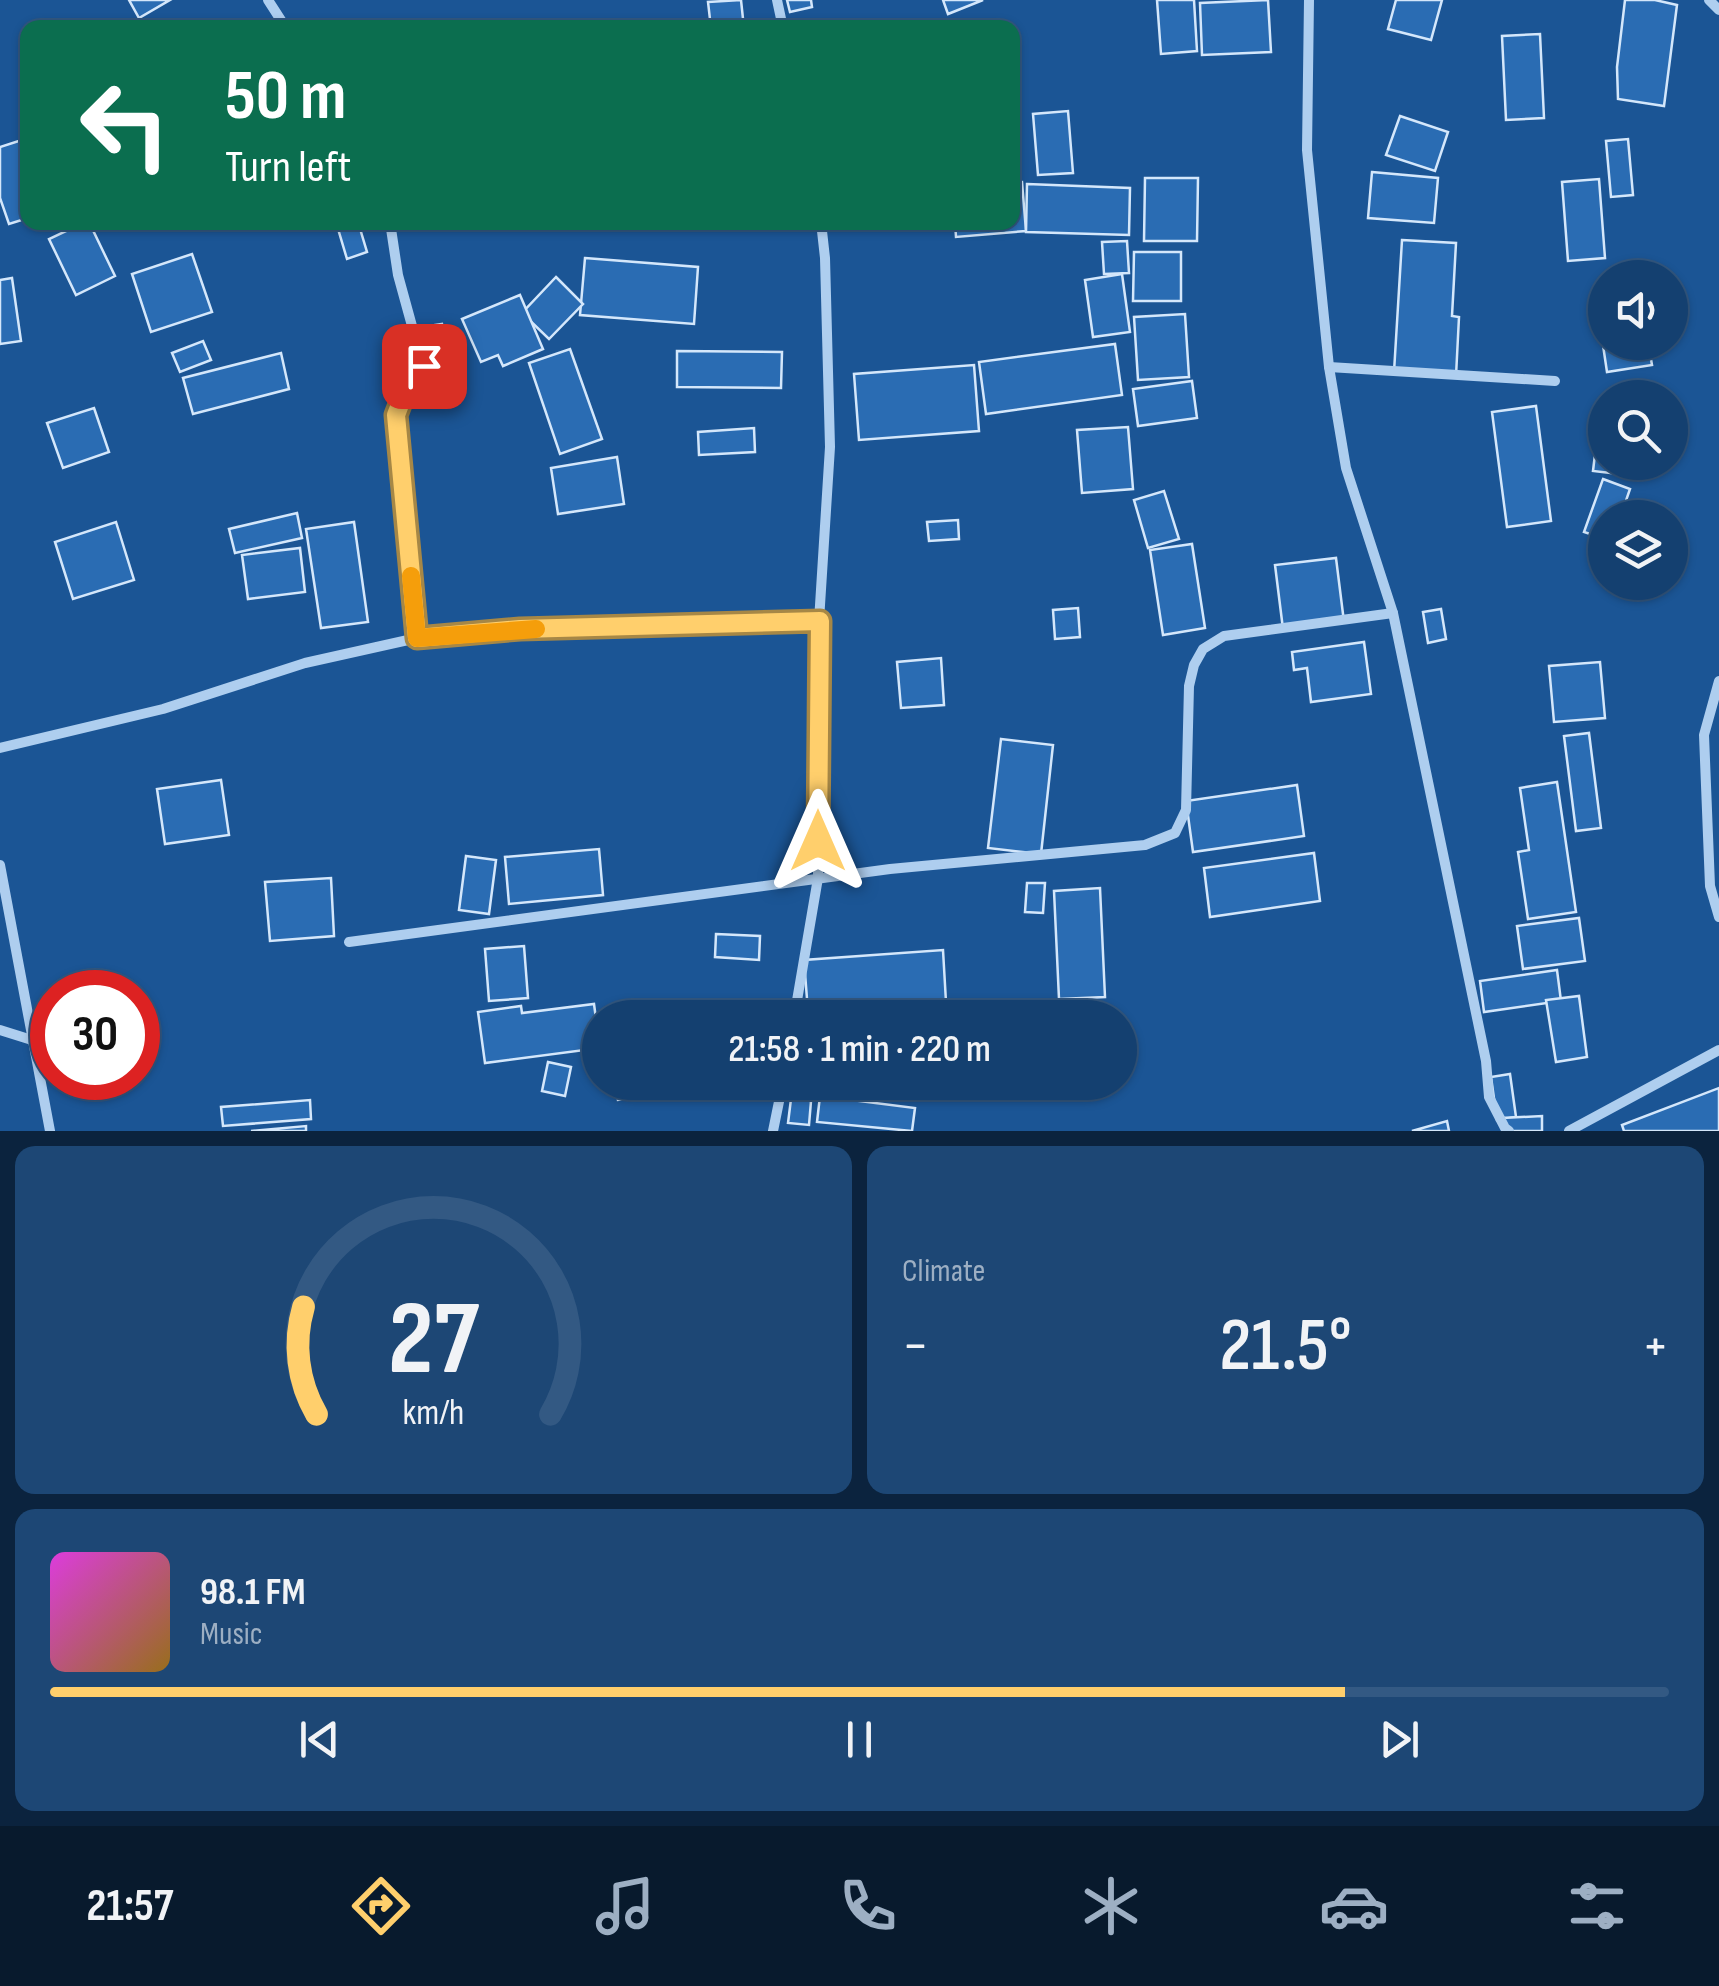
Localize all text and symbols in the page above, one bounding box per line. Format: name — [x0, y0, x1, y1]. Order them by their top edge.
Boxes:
text: 50 m — [225, 55, 346, 139]
icon: left — [60, 60, 190, 190]
text: Turn left — [225, 140, 351, 195]
map controls — [1588, 260, 1688, 600]
button: sound — [1588, 260, 1688, 360]
pin — [382, 324, 467, 409]
icon: arrive — [397, 339, 452, 394]
button: search — [1588, 380, 1688, 480]
button: layers — [1588, 500, 1688, 600]
position arrow — [766, 789, 870, 893]
speed limit sign: 30 — [30, 970, 160, 1100]
text: 21:58 · 1 min · 220 m — [728, 1027, 991, 1072]
text: Climate — [902, 1252, 985, 1291]
text: 27 — [388, 1278, 480, 1403]
text: 21.5° — [1219, 1301, 1352, 1392]
text: − — [902, 1313, 929, 1380]
text: + — [1642, 1313, 1669, 1380]
text: km/h — [403, 1392, 464, 1435]
text: 98.1 FM — [200, 1570, 306, 1615]
text: Music — [200, 1615, 263, 1654]
icon: previous — [292, 1712, 347, 1767]
icon: pause — [832, 1712, 887, 1767]
icon: next — [1372, 1712, 1427, 1767]
icon: directions — [346, 1871, 416, 1941]
icon: music — [590, 1871, 660, 1941]
icon: phone — [833, 1871, 903, 1941]
icon: climate — [1076, 1871, 1146, 1941]
icon: car — [1319, 1871, 1389, 1941]
icon: filters — [1562, 1871, 1632, 1941]
text: 21:57 — [87, 1879, 173, 1934]

